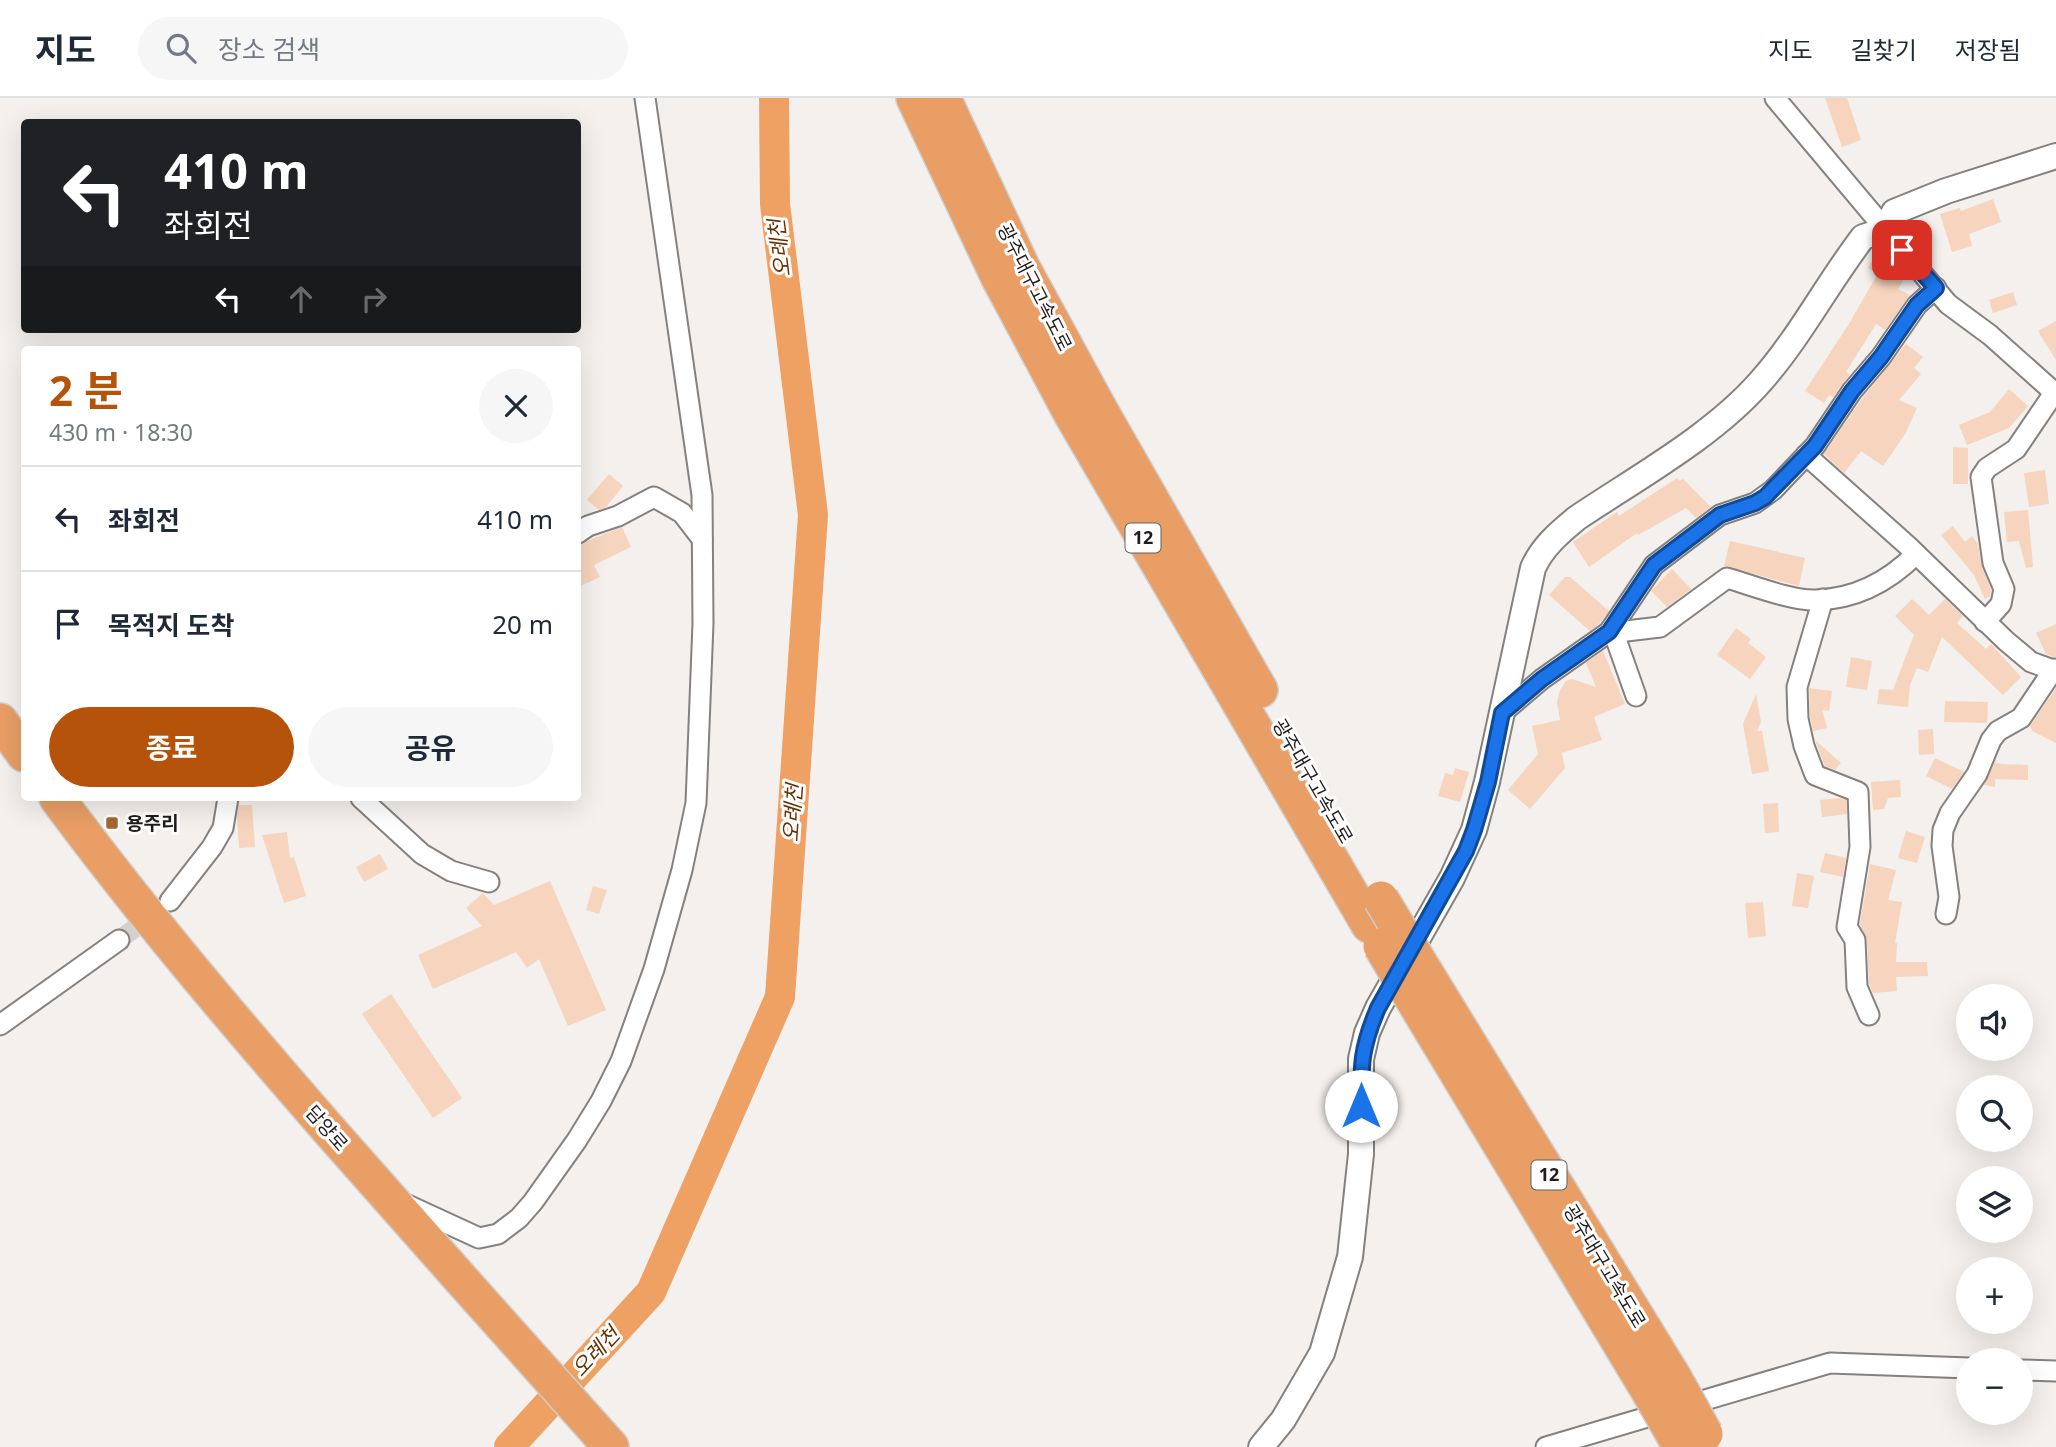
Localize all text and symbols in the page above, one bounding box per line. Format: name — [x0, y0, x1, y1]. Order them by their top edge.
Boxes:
search box — [138, 17, 628, 80]
text: 지도 — [35, 27, 96, 72]
icon: search — [162, 29, 200, 67]
text: 장소 검색 — [218, 31, 320, 67]
text: 지도 — [1768, 33, 1813, 66]
text: 길찾기 — [1851, 33, 1917, 66]
text: 저장됨 — [1955, 33, 2021, 66]
text: 410 m — [164, 137, 309, 203]
icon: left — [49, 147, 140, 238]
text: 좌회전 — [164, 203, 252, 246]
water label: 오례천 — [761, 215, 796, 279]
street label: 광주대구고속도로 — [992, 219, 1078, 355]
pin — [1872, 220, 1932, 280]
icon: arrive — [1883, 231, 1921, 269]
icon: left — [209, 280, 247, 318]
icon: ahead — [282, 280, 320, 318]
icon: right — [355, 280, 393, 318]
text: 2 분 — [49, 361, 123, 418]
button: close — [479, 369, 553, 443]
text: 430 m · 18:30 — [49, 416, 193, 448]
icon: left — [49, 500, 87, 538]
text: 410 m — [477, 501, 553, 537]
text: 좌회전 — [108, 502, 180, 538]
road number: 12 — [1126, 524, 1160, 552]
icon: arrive — [49, 605, 87, 643]
text: 20 m — [492, 606, 553, 642]
text: 목적지 도착 — [108, 607, 234, 643]
button: 종료 — [49, 707, 294, 787]
button: 공유 — [308, 707, 553, 787]
street label: 광주대구고속도로 — [1267, 714, 1359, 848]
water label: 오례천 — [776, 780, 808, 843]
place label: 용주리 — [126, 810, 178, 836]
marker: 용주리 — [104, 815, 120, 831]
map controls — [1956, 984, 2033, 1425]
button: sound — [1956, 984, 2033, 1061]
position arrow — [1324, 1069, 1398, 1143]
button: search — [1956, 1075, 2033, 1152]
street label: 담양로 — [300, 1100, 354, 1156]
road number: 12 — [1532, 1160, 1566, 1190]
button: layers — [1956, 1166, 2033, 1243]
street label: 광주대구고속도로 — [1558, 1199, 1652, 1333]
button: + — [1956, 1257, 2033, 1334]
water label: 오례천 — [565, 1319, 627, 1382]
button: − — [1956, 1348, 2033, 1425]

